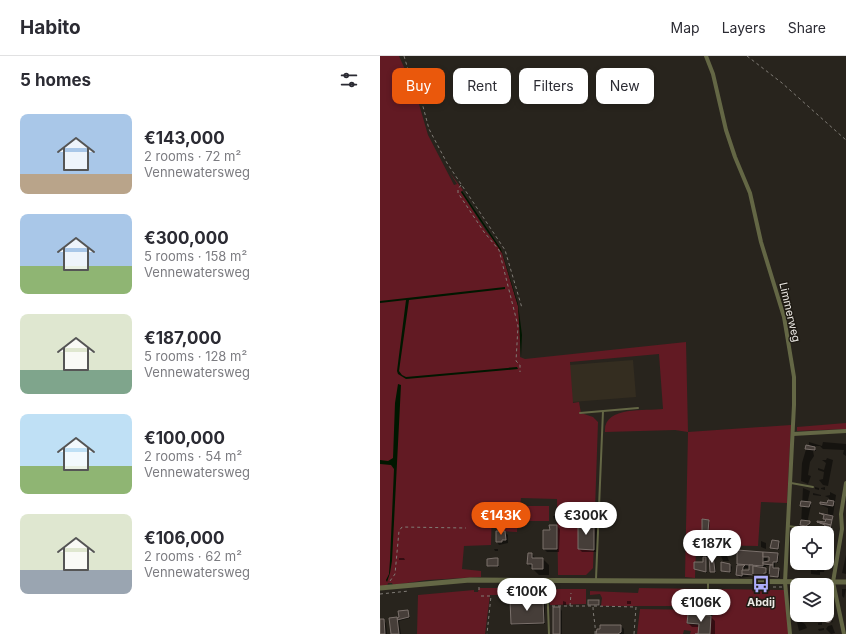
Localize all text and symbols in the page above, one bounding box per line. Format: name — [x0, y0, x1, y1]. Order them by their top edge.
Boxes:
text: Habito — [20, 16, 81, 39]
text: Map — [671, 19, 700, 36]
text: Layers — [722, 19, 766, 36]
text: Share — [788, 19, 826, 36]
chip: Buy — [392, 68, 445, 104]
chip: Rent — [453, 68, 511, 104]
chip: Filters — [519, 68, 588, 104]
chip: New — [596, 68, 654, 104]
icon: filters — [338, 69, 360, 91]
text: 5 homes — [20, 70, 91, 90]
text: €143,000 — [144, 128, 225, 148]
icon: home — [52, 130, 100, 178]
text: 2 rooms · 72 m² — [144, 148, 241, 164]
text: Vennewatersweg — [144, 164, 250, 180]
text: €300,000 — [144, 228, 229, 248]
icon: home — [52, 230, 100, 278]
text: 5 rooms · 158 m² — [144, 248, 247, 264]
text: Vennewatersweg — [144, 264, 250, 280]
street label: Limmerweg — [776, 281, 804, 343]
text: €187,000 — [144, 328, 221, 348]
icon: home — [52, 330, 100, 378]
text: 5 rooms · 128 m² — [144, 348, 247, 364]
text: Vennewatersweg — [144, 364, 250, 380]
text: €100,000 — [144, 428, 225, 448]
icon: home — [52, 430, 100, 478]
text: 2 rooms · 54 m² — [144, 448, 242, 464]
text: Vennewatersweg — [144, 464, 250, 480]
pin: €143K — [473, 502, 529, 536]
pin: €300K — [558, 502, 614, 536]
text: €143K — [480, 507, 522, 523]
text: €300K — [564, 507, 608, 523]
map controls — [790, 526, 834, 622]
button: locate — [790, 526, 834, 570]
text: €106,000 — [144, 528, 225, 548]
icon: home — [52, 530, 100, 578]
pin: €187K — [684, 530, 740, 564]
text: €187K — [692, 535, 732, 551]
text: 2 rooms · 62 m² — [144, 548, 242, 564]
text: Vennewatersweg — [144, 564, 250, 580]
bus stop icon: Abdij — [751, 574, 771, 594]
pin: €100K — [499, 578, 555, 612]
button: layers — [790, 578, 834, 622]
text: €100K — [506, 583, 548, 599]
pin: €106K — [673, 589, 729, 623]
text: €106K — [680, 594, 722, 610]
place label: Abdij — [747, 595, 775, 609]

